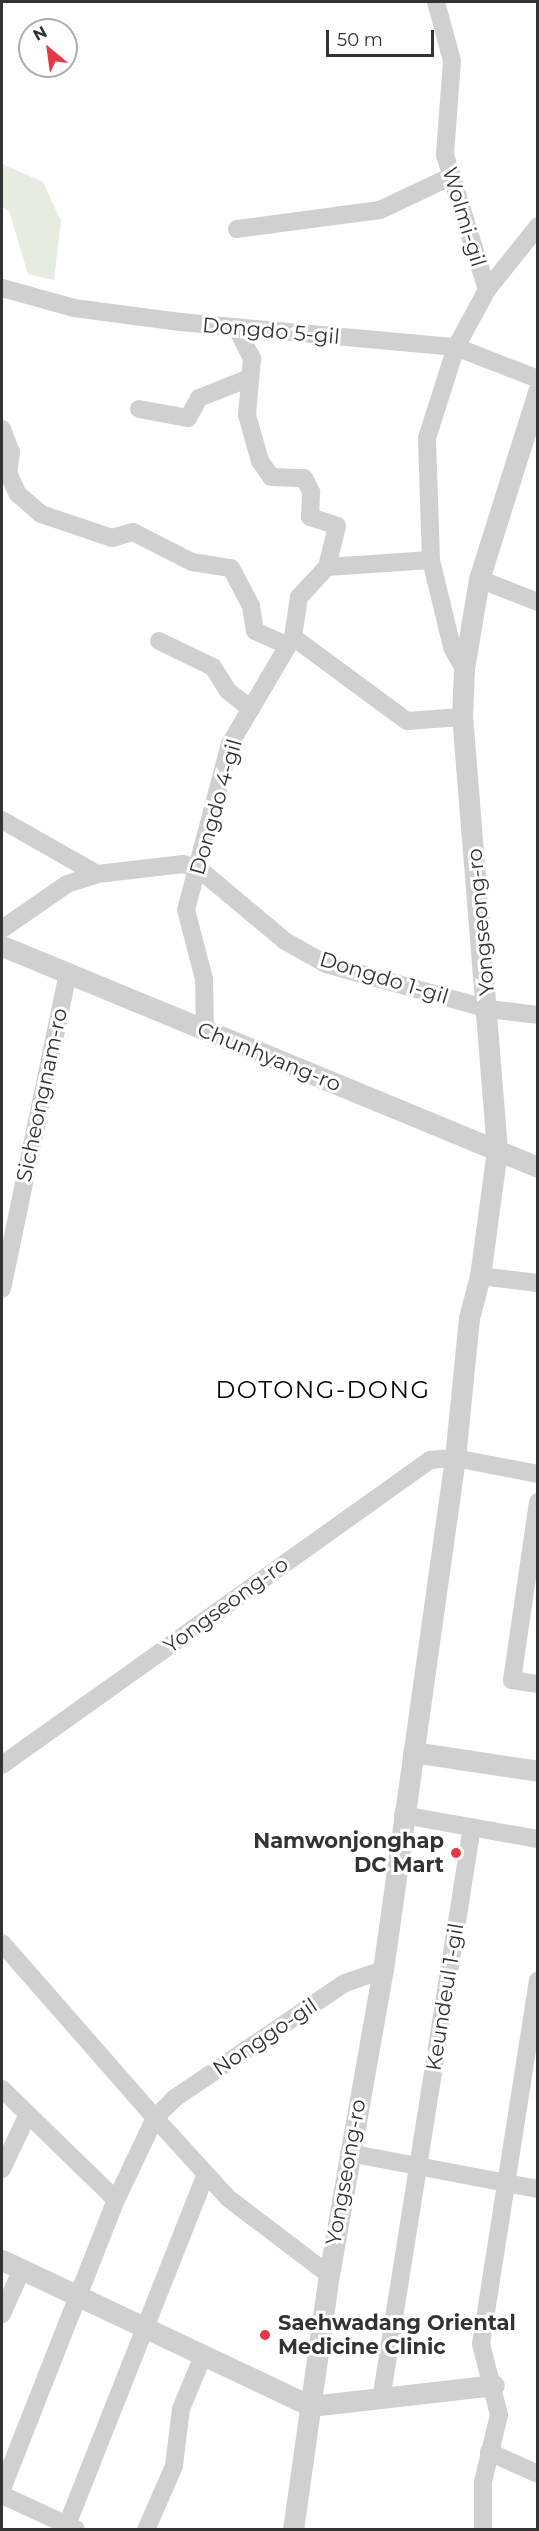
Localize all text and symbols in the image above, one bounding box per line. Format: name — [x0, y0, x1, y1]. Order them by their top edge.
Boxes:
north arrow — [18, 18, 78, 78]
scale bar — [329, 18, 437, 56]
text: N — [30, 22, 50, 45]
text: 50 m — [337, 29, 383, 51]
street label: Wolmi-gil — [437, 164, 491, 270]
street label: Dongdo 5-gil — [201, 312, 341, 350]
street label: Dongdo 4-gil — [185, 736, 247, 878]
street label: Yongseong-ro — [462, 847, 500, 997]
street label: Dongdo 1-gil — [316, 946, 452, 1010]
street label: Sicheongnam-ro — [11, 1006, 73, 1184]
street label: Chunhyang-ro — [194, 1017, 344, 1097]
district label: DOTONG-DONG — [215, 1376, 431, 1404]
street label: Yongseong-ro — [159, 1551, 293, 1659]
place label: Namwonjonghap DC Mart — [253, 1828, 444, 1878]
marker: Namwonjonghap DC Mart — [449, 1846, 463, 1860]
street label: Keundeul 1-gil — [421, 1921, 469, 2073]
street label: Nonggo-gil — [208, 1993, 322, 2081]
street label: Yongseong-ro — [321, 2097, 371, 2247]
place label: Saehwadang Oriental Medicine Clinic — [278, 2310, 516, 2360]
marker: Saehwadang Oriental Medicine Clinic — [256, 2326, 274, 2344]

